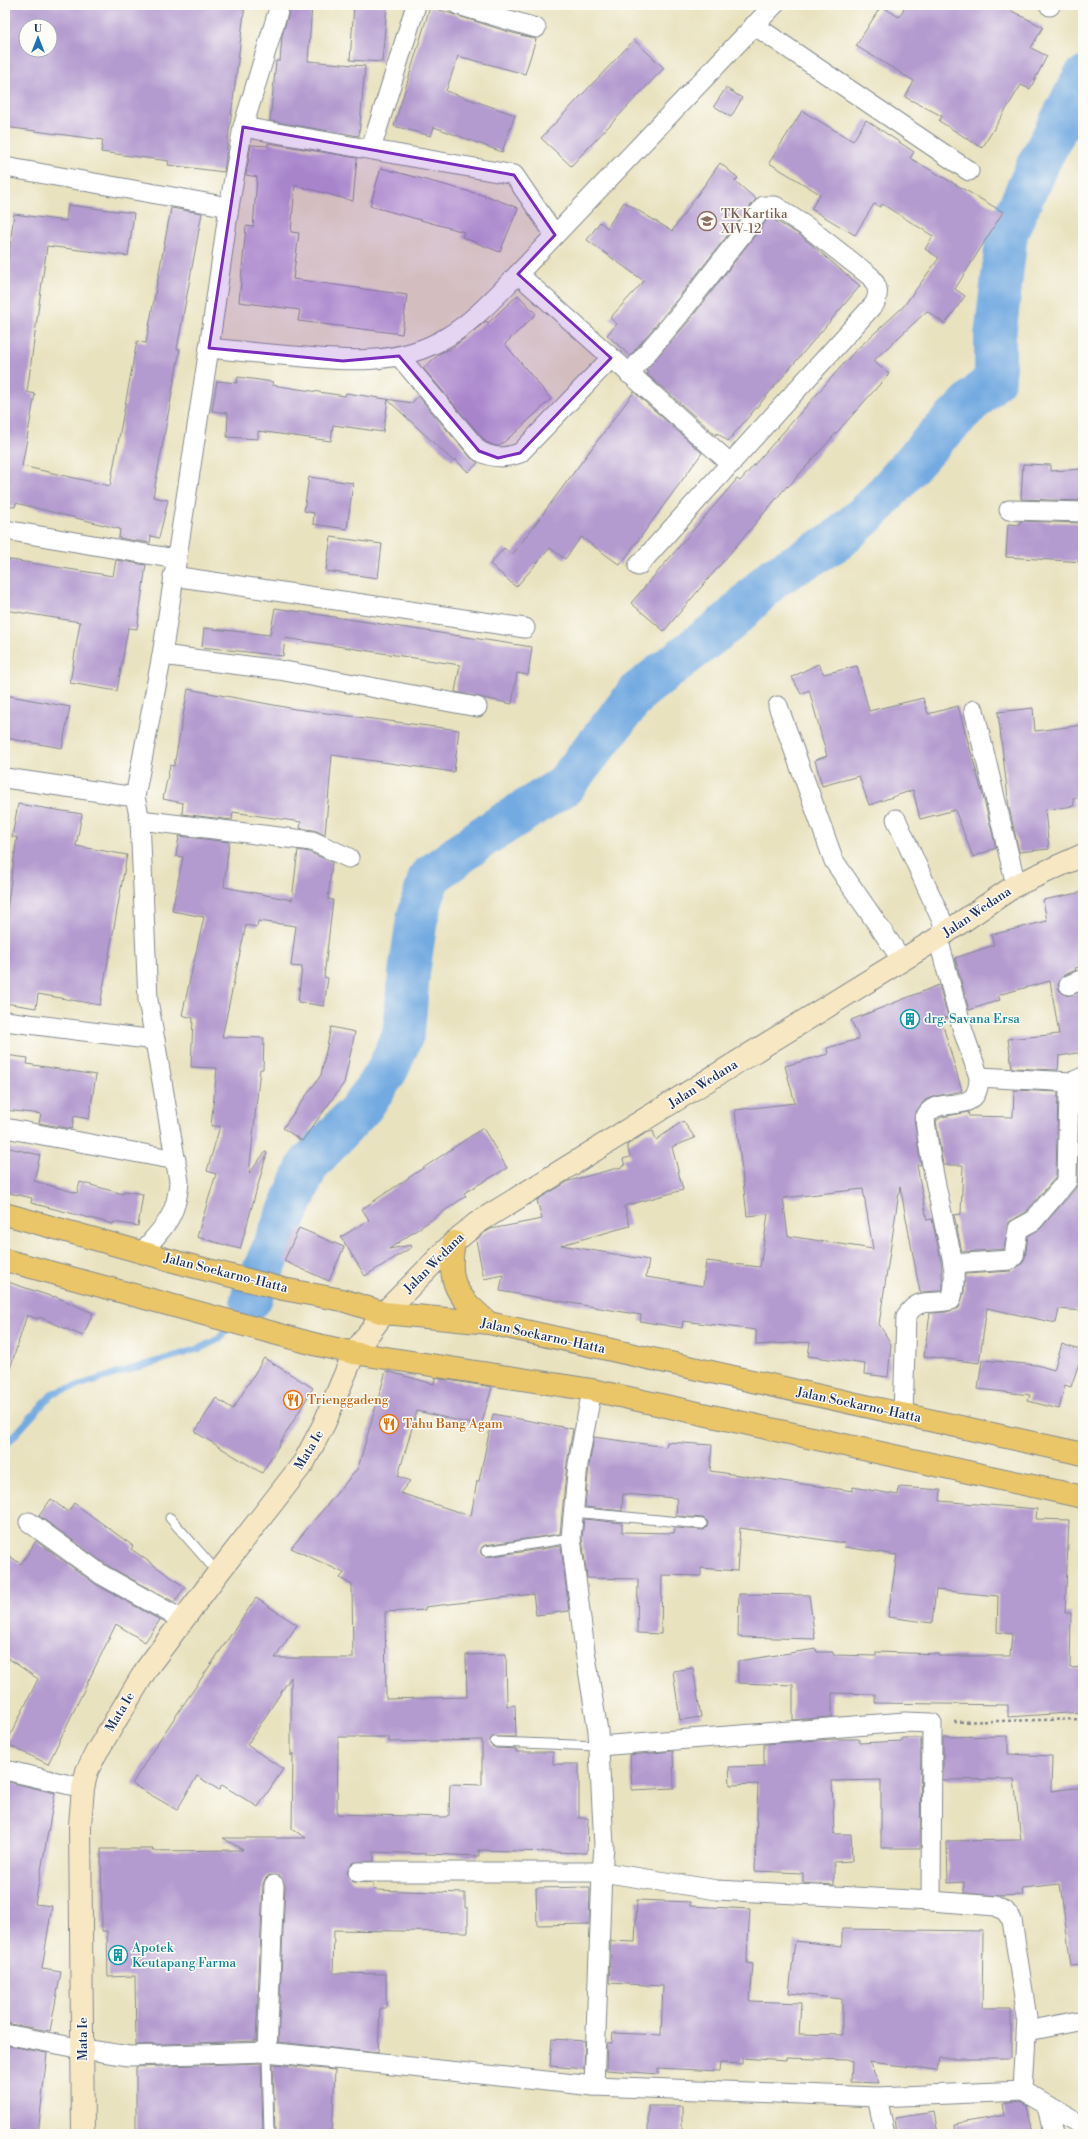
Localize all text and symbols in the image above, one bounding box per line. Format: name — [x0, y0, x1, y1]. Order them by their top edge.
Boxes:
north arrow — [18, 18, 58, 58]
text: U — [34, 22, 43, 36]
place label: TK Kartika XIV-12 — [720, 206, 788, 237]
school or university icon: TK Kartika XIV-12 — [696, 210, 718, 232]
street label: Jalan Wedana — [939, 883, 1014, 941]
building icon: drg. Savana Ersa — [899, 1008, 921, 1030]
place label: drg. Savana Ersa — [924, 1011, 1020, 1027]
street label: Jalan Wedana — [665, 1056, 741, 1112]
street label: Jalan Wedana — [400, 1229, 468, 1297]
street label: Jalan Soekarno-Hatta — [161, 1250, 290, 1296]
street label: Jalan Soekarno-Hatta — [478, 1315, 607, 1357]
street label: Jalan Soekarno-Hatta — [794, 1384, 923, 1426]
restaurant icon: Trienggadeng — [282, 1389, 304, 1411]
place label: Trienggadeng — [307, 1392, 389, 1408]
restaurant icon: Tahu Bang Agam — [378, 1413, 400, 1435]
place label: Tahu Bang Agam — [403, 1416, 503, 1432]
street label: Mata Ie — [291, 1427, 327, 1473]
street label: Mata Ie — [102, 1689, 138, 1735]
place label: Apotek Keutapang Farma — [131, 1940, 237, 1971]
building icon: Apotek Keutapang Farma — [107, 1944, 129, 1966]
street label: Mata Ie — [75, 2017, 91, 2061]

